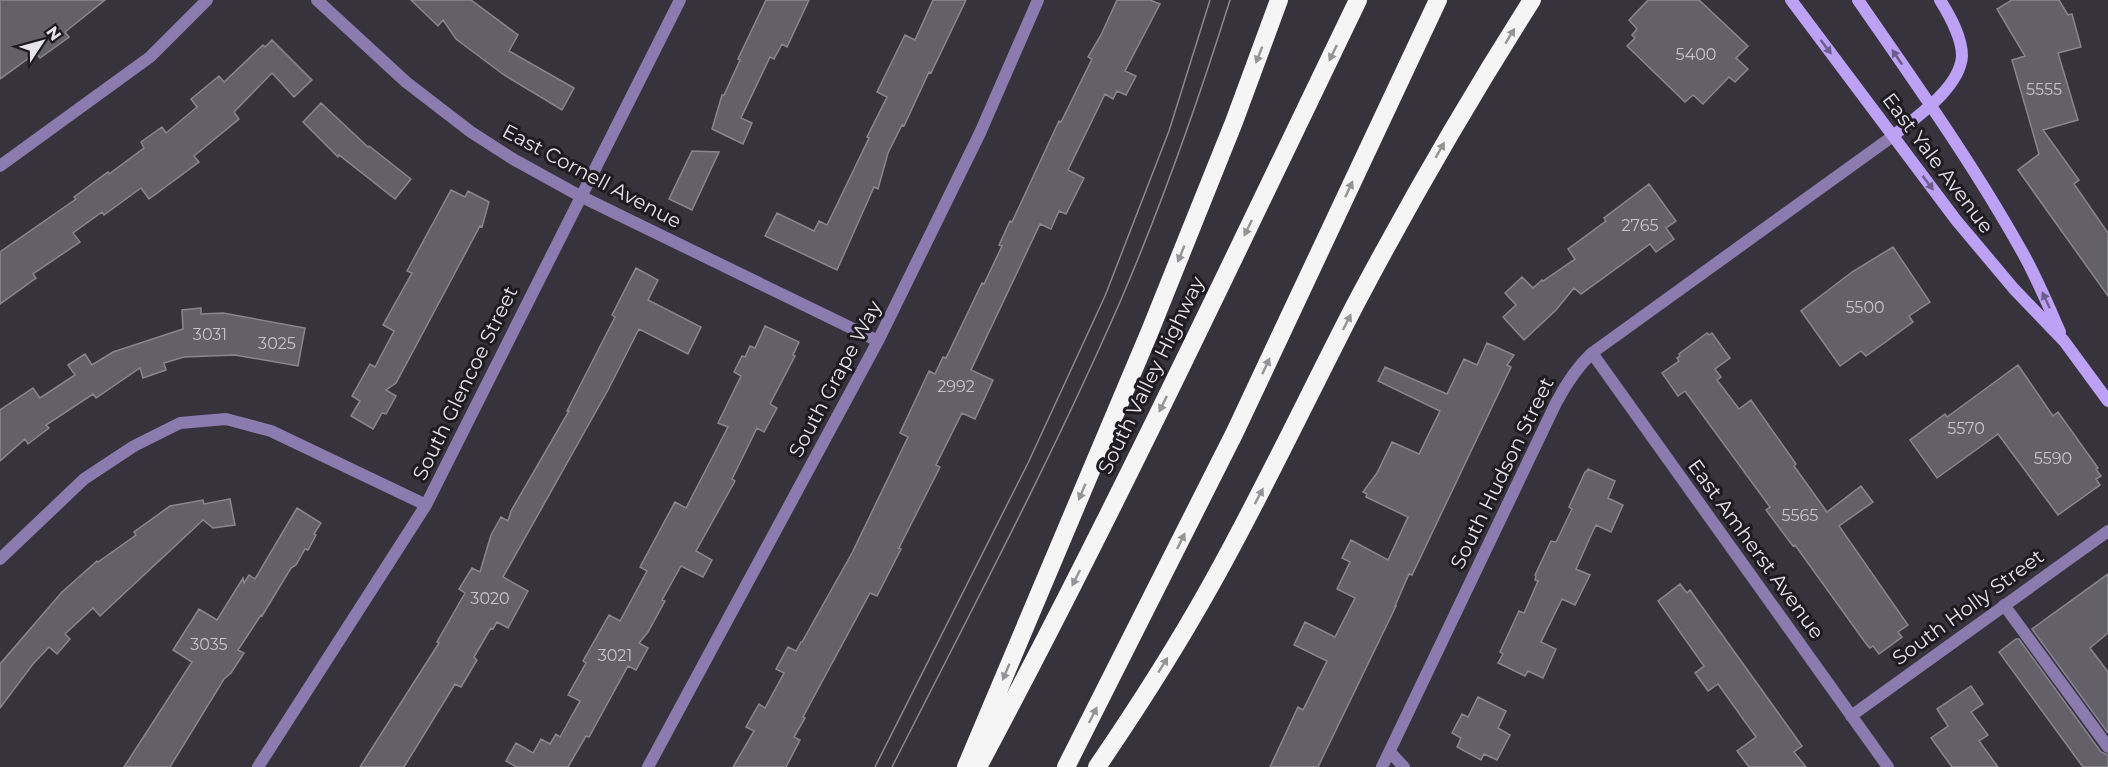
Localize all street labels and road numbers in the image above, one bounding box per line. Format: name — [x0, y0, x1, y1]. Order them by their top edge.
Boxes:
street label: East Yale Avenue — [1877, 88, 1999, 238]
street label: East Cornell Avenue — [498, 119, 686, 233]
street label: South Valley Highway — [1093, 272, 1209, 478]
street label: South Glencoe Street — [408, 282, 522, 484]
street label: South Grape Way — [784, 296, 886, 461]
street label: South Hudson Street — [1445, 373, 1559, 573]
street label: East Amherst Avenue — [1683, 455, 1829, 643]
street label: South Holly Street — [1888, 544, 2048, 670]

